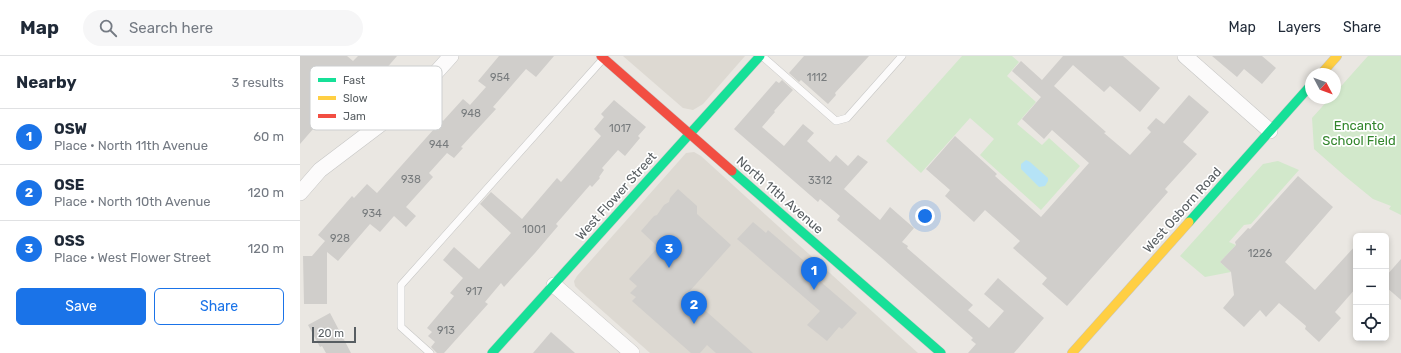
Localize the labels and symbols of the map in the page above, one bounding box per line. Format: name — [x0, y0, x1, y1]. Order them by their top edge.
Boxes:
legend — [310, 66, 442, 130]
north arrow — [1305, 68, 1341, 104]
house number: 954 — [490, 71, 510, 84]
house number: 1112 — [807, 71, 827, 84]
text: Fast — [343, 74, 366, 87]
text: Slow — [343, 92, 368, 105]
house number: 948 — [461, 107, 481, 120]
text: Jam — [343, 110, 366, 123]
park label: Encanto School Field — [1322, 118, 1396, 148]
house number: 1017 — [609, 122, 631, 135]
house number: 944 — [429, 138, 449, 151]
street label: West Flower Street — [573, 149, 659, 243]
street label: North 11th Avenue — [734, 153, 826, 237]
street label: West Osborn Road — [1140, 164, 1224, 256]
house number: 938 — [401, 173, 421, 186]
house number: 3312 — [808, 174, 832, 187]
your location — [915, 206, 935, 226]
house number: 934 — [362, 207, 382, 220]
house number: 1001 — [522, 223, 546, 236]
house number: 928 — [330, 232, 350, 245]
pin: 3 — [656, 235, 682, 268]
house number: 1226 — [1248, 247, 1272, 260]
pin: 1 — [801, 257, 827, 290]
house number: 917 — [466, 285, 483, 298]
pin: 2 — [681, 291, 707, 324]
house number: 913 — [437, 324, 455, 337]
scale bar — [312, 325, 356, 344]

